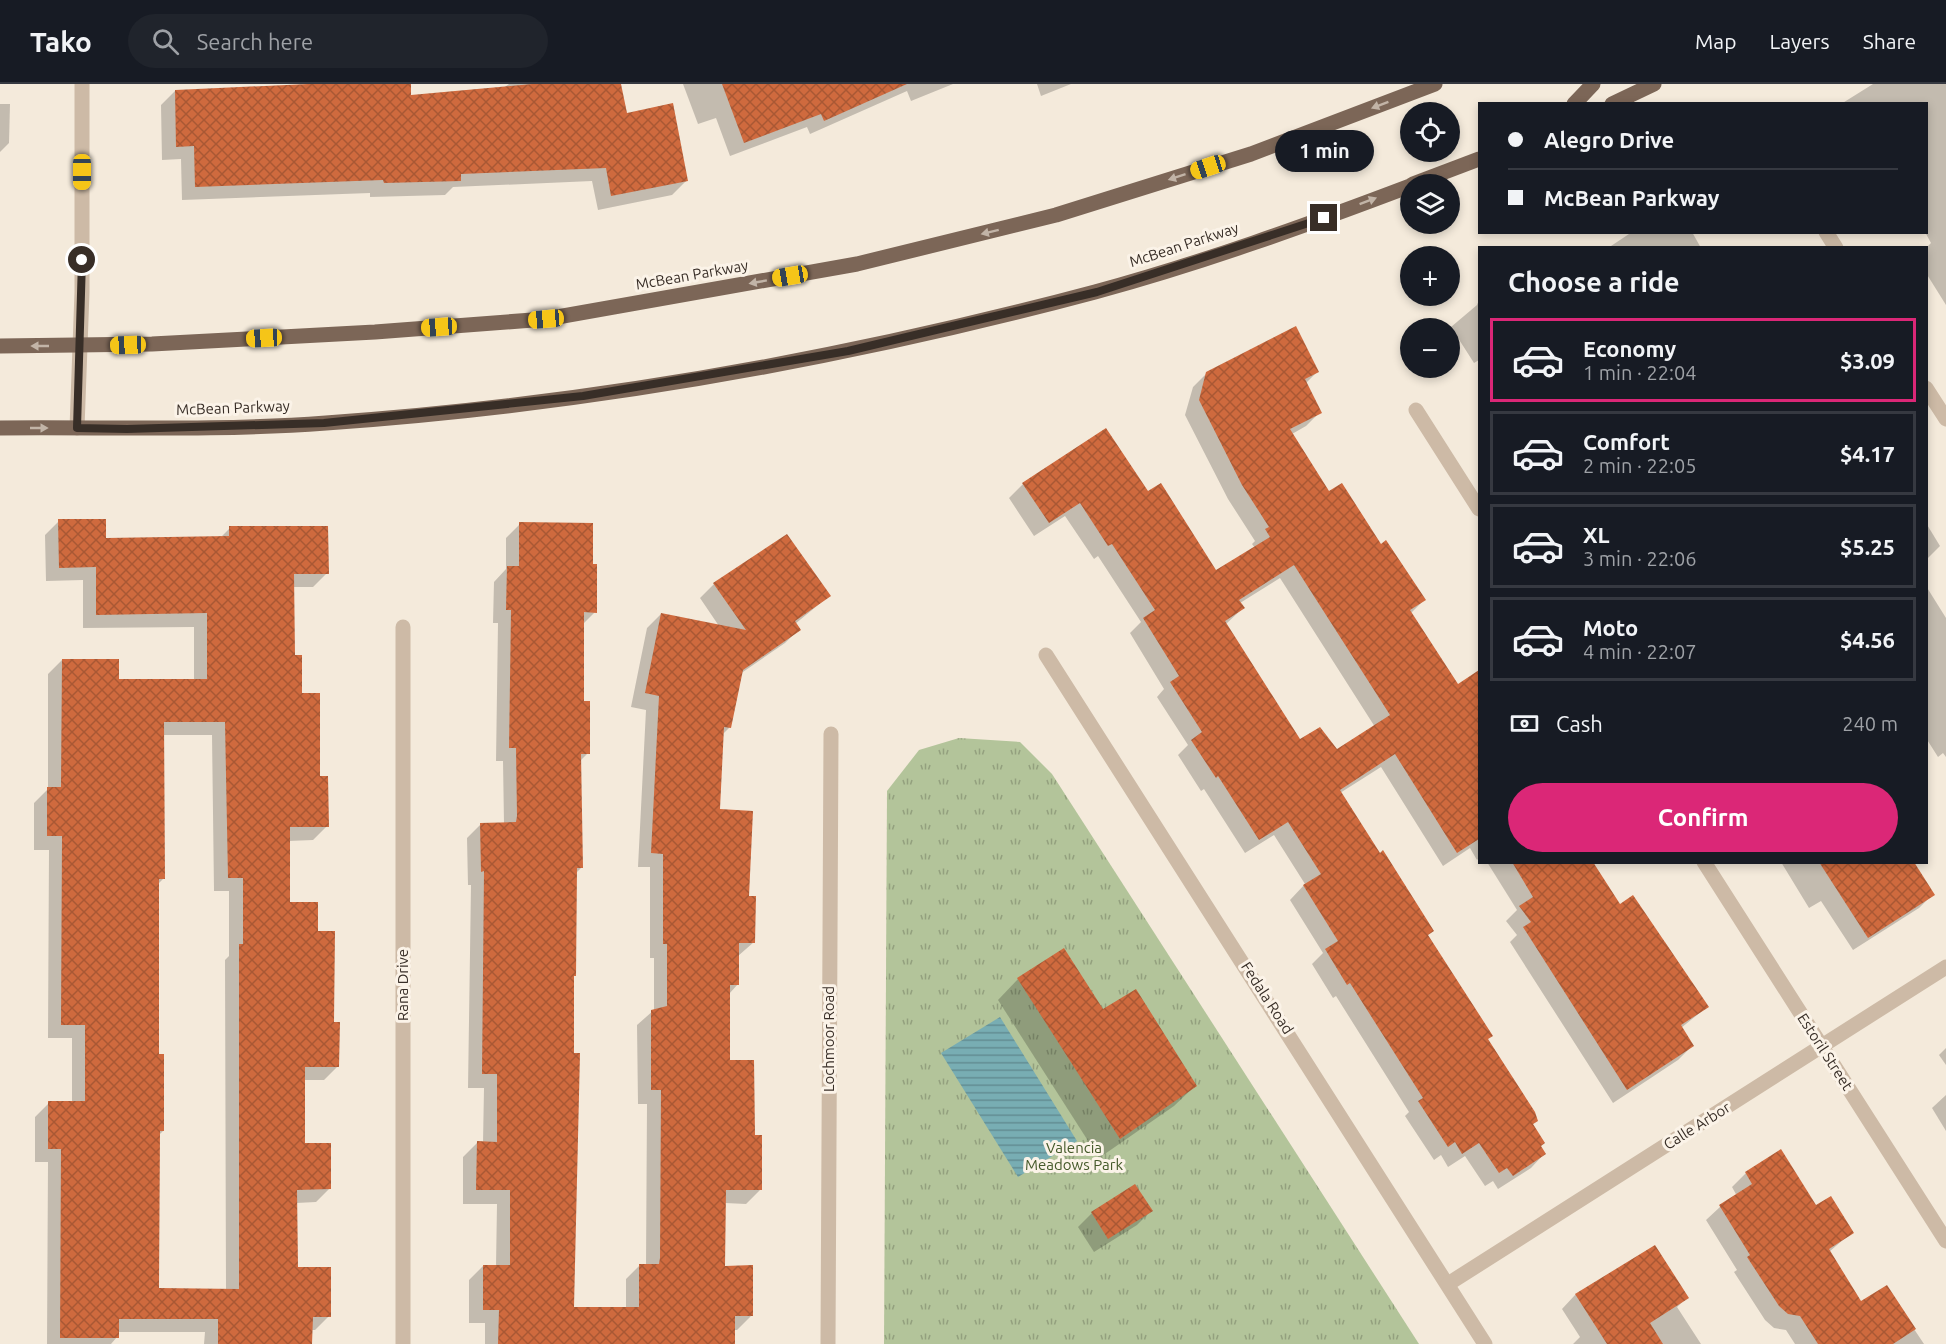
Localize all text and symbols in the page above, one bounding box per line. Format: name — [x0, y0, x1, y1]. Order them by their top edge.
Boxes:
search box — [128, 14, 548, 68]
icon: search — [149, 25, 182, 58]
text: Tako — [30, 26, 92, 57]
text: Search here — [197, 29, 313, 54]
text: Map — [1695, 29, 1736, 53]
text: Layers — [1769, 29, 1830, 53]
text: Share — [1863, 29, 1916, 53]
one-way arrow — [1371, 100, 1389, 110]
map controls — [1400, 102, 1460, 378]
button: locate — [1400, 102, 1460, 162]
text: Alegro Drive — [1544, 127, 1674, 152]
callout: 1 min — [1274, 131, 1374, 173]
text: 1 min — [1299, 139, 1350, 162]
car — [1188, 153, 1228, 181]
car — [73, 154, 91, 190]
one-way arrow — [1168, 173, 1186, 182]
button: layers — [1400, 174, 1460, 234]
text: McBean Parkway — [1544, 185, 1719, 210]
one-way arrow — [1360, 196, 1378, 206]
route end — [1310, 204, 1337, 231]
street label: McBean Parkway — [1127, 219, 1241, 270]
one-way arrow — [980, 227, 999, 237]
route start — [68, 246, 95, 273]
button: + — [1400, 246, 1460, 306]
street label: McBean Parkway — [634, 256, 749, 293]
car — [771, 264, 809, 288]
text: Choose a ride — [1508, 267, 1680, 297]
one-way arrow — [748, 277, 767, 286]
car — [527, 308, 565, 330]
car — [420, 317, 458, 337]
button: − — [1400, 318, 1460, 378]
car — [246, 328, 282, 348]
icon: car — [1511, 333, 1565, 387]
car — [110, 335, 146, 355]
text: Economy — [1583, 336, 1676, 361]
one-way arrow — [30, 341, 49, 351]
text: $3.09 — [1840, 348, 1895, 373]
text: 1 min · 22:04 — [1583, 361, 1697, 384]
street label: McBean Parkway — [176, 397, 290, 418]
one-way arrow — [29, 423, 48, 433]
icon: car — [1511, 426, 1565, 480]
text: Comfort — [1583, 429, 1670, 454]
text: $4.17 — [1840, 441, 1895, 466]
text: 2 min · 22:05 — [1583, 454, 1697, 477]
icon: car — [1511, 519, 1565, 573]
text: XL — [1583, 522, 1610, 547]
text: $5.25 — [1840, 534, 1895, 559]
text: 3 min · 22:06 — [1583, 547, 1697, 570]
icon: car — [1511, 612, 1565, 666]
text: Moto — [1583, 615, 1638, 640]
text: $4.56 — [1840, 627, 1895, 652]
text: 4 min · 22:07 — [1583, 640, 1697, 663]
icon: cash — [1508, 707, 1541, 740]
text: Cash — [1556, 711, 1603, 736]
text: 240 m — [1842, 712, 1898, 735]
button: Confirm — [1508, 783, 1898, 852]
street label: Rana Drive — [394, 949, 411, 1021]
street label: Fedala Road — [1238, 959, 1297, 1037]
street label: Lochmoor Road — [820, 986, 837, 1092]
street label: Estoril Street — [1794, 1010, 1857, 1093]
street label: Calle Arbor — [1660, 1098, 1733, 1153]
park label: Valencia Meadows Park — [1025, 1139, 1123, 1173]

